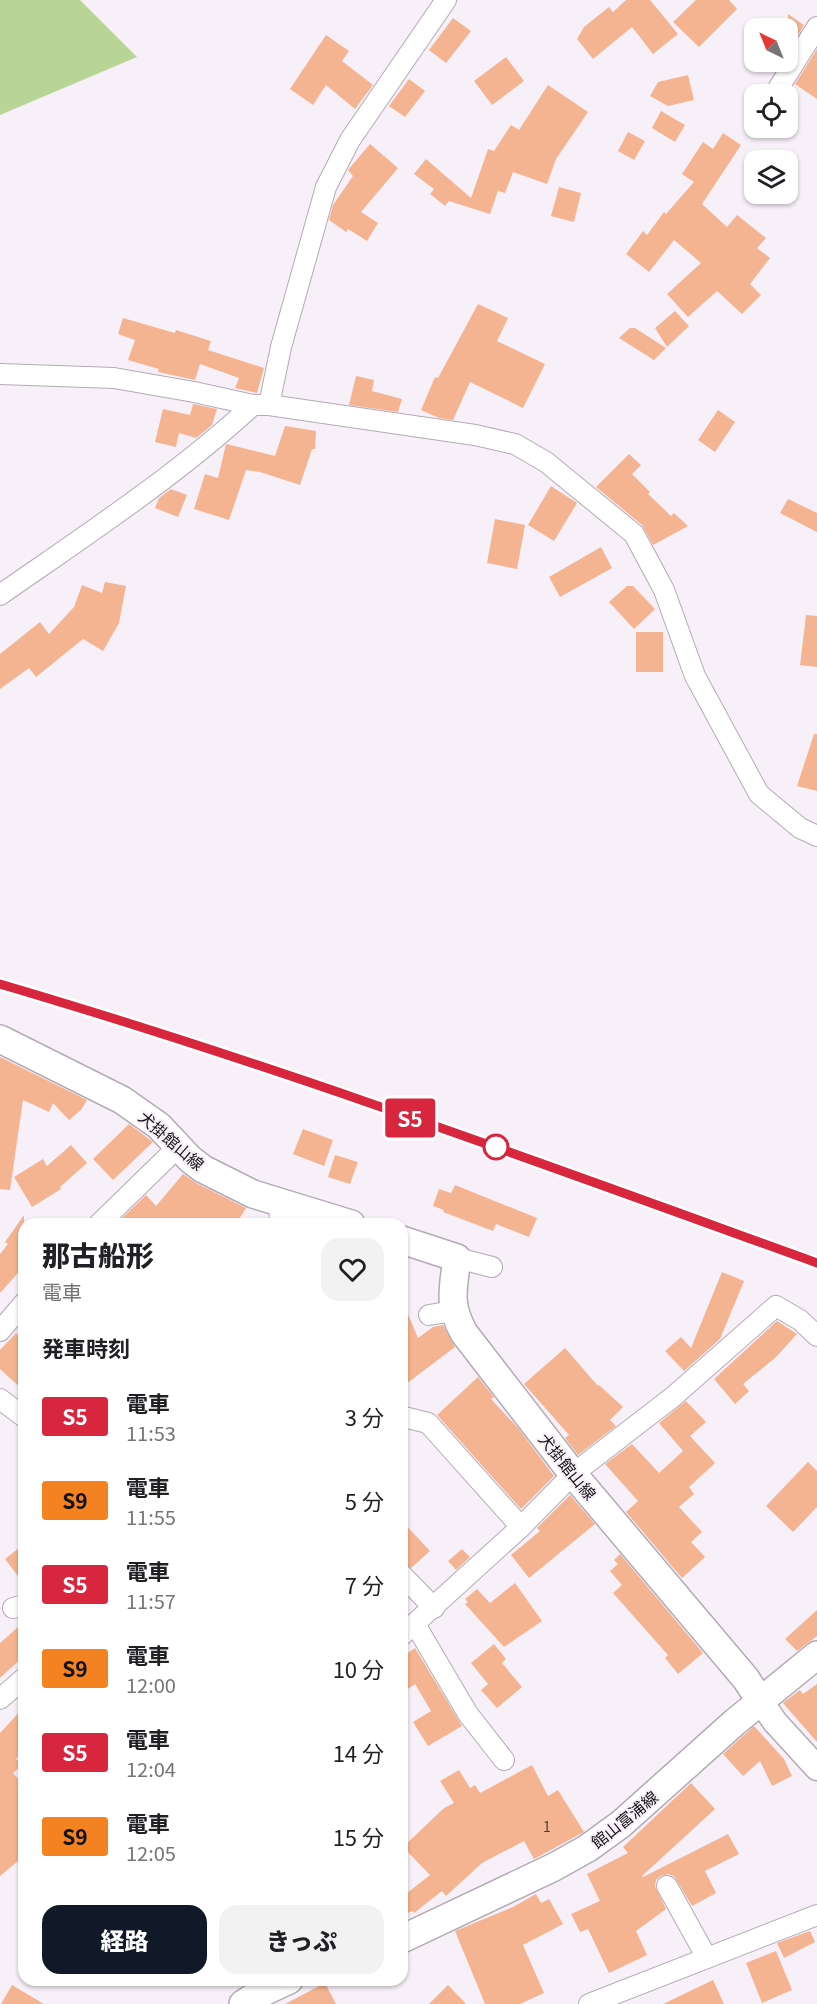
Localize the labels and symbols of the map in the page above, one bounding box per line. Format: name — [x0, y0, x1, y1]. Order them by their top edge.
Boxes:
north arrow — [744, 18, 798, 72]
line badge: S5 — [383, 1098, 437, 1138]
street label: 犬掛館山線 — [134, 1105, 210, 1175]
unlabelled marker — [483, 1134, 509, 1160]
street label: 犬掛館山線 — [533, 1427, 603, 1505]
street label: 館山富浦線 — [585, 1784, 663, 1854]
house number: 1 — [543, 1816, 551, 1836]

